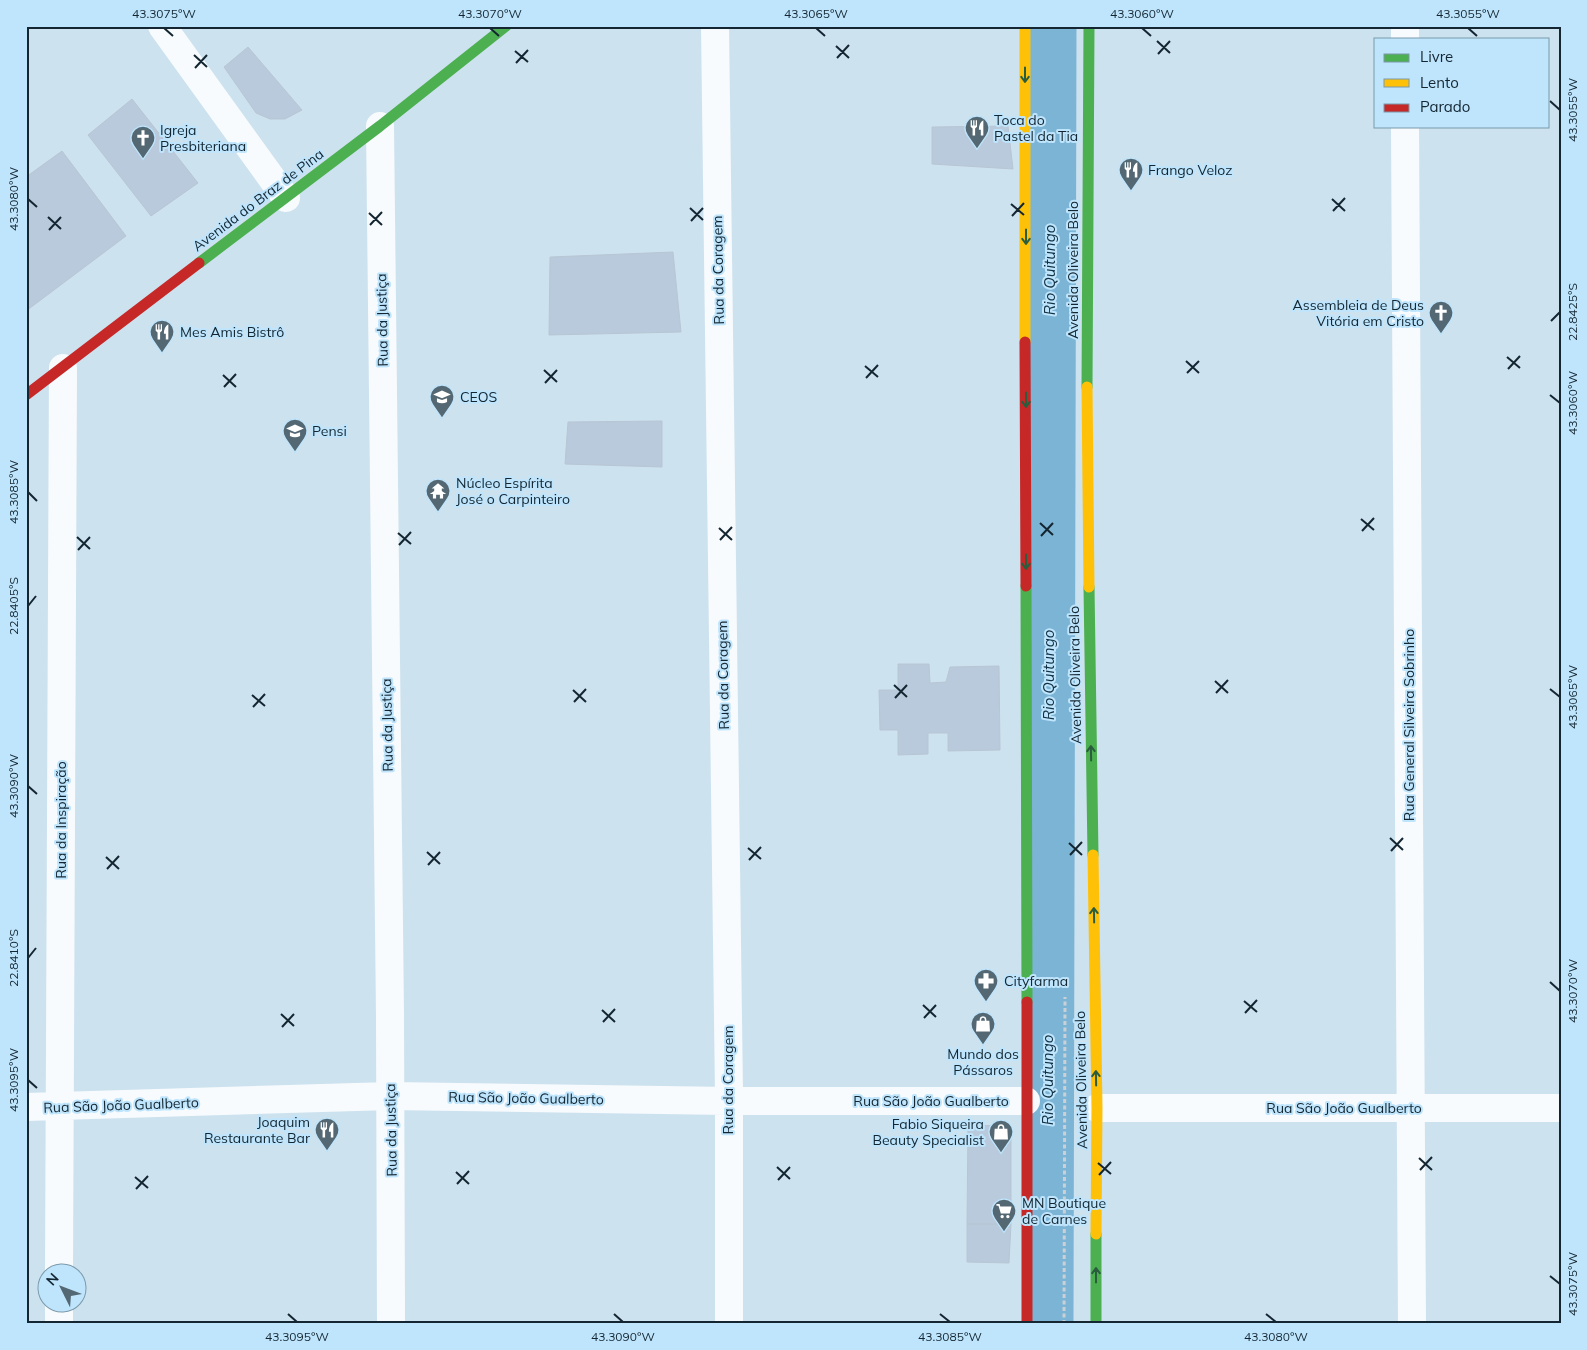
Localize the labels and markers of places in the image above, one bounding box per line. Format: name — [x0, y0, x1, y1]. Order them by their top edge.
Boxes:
place label: Toca do Pastel da Tia — [994, 111, 1078, 145]
restaurant icon: Toca do Pastel da Tia — [964, 115, 990, 149]
place label: Igreja Presbiteriana — [160, 121, 246, 155]
church icon: Igreja Presbiteriana — [130, 125, 156, 159]
restaurant icon: Frango Veloz — [1118, 157, 1144, 191]
place label: Frango Veloz — [1148, 161, 1233, 179]
place label: Assembleia de Deus Vitória em Cristo — [1293, 296, 1424, 330]
church icon: Assembleia de Deus Vitória em Cristo — [1428, 300, 1454, 334]
restaurant icon: Mes Amis Bistrô — [149, 319, 175, 353]
place label: Mes Amis Bistrô — [180, 323, 284, 341]
school or university icon: CEOS — [429, 384, 455, 418]
place label: CEOS — [460, 388, 498, 406]
school or university icon: Pensi — [282, 418, 308, 452]
place label: Pensi — [312, 422, 347, 440]
place label: Núcleo Espírita José o Carpinteiro — [456, 474, 570, 508]
temple icon: Núcleo Espírita José o Carpinteiro — [425, 478, 451, 512]
pharmacy icon: Cityfarma — [973, 968, 999, 1002]
place label: Cityfarma — [1004, 972, 1068, 990]
shop icon: Mundo dos Pássaros — [970, 1011, 996, 1045]
place label: Mundo dos Pássaros — [947, 1045, 1019, 1079]
place label: Joaquim Restaurante Bar — [204, 1113, 311, 1147]
place label: Fabio Siqueira Beauty Specialist — [872, 1115, 984, 1149]
restaurant icon: Joaquim Restaurante Bar — [314, 1117, 340, 1151]
shop icon: Fabio Siqueira Beauty Specialist — [988, 1119, 1014, 1153]
place label: MN Boutique de Carnes — [1022, 1194, 1106, 1228]
supermarket icon: MN Boutique de Carnes — [991, 1198, 1017, 1232]

